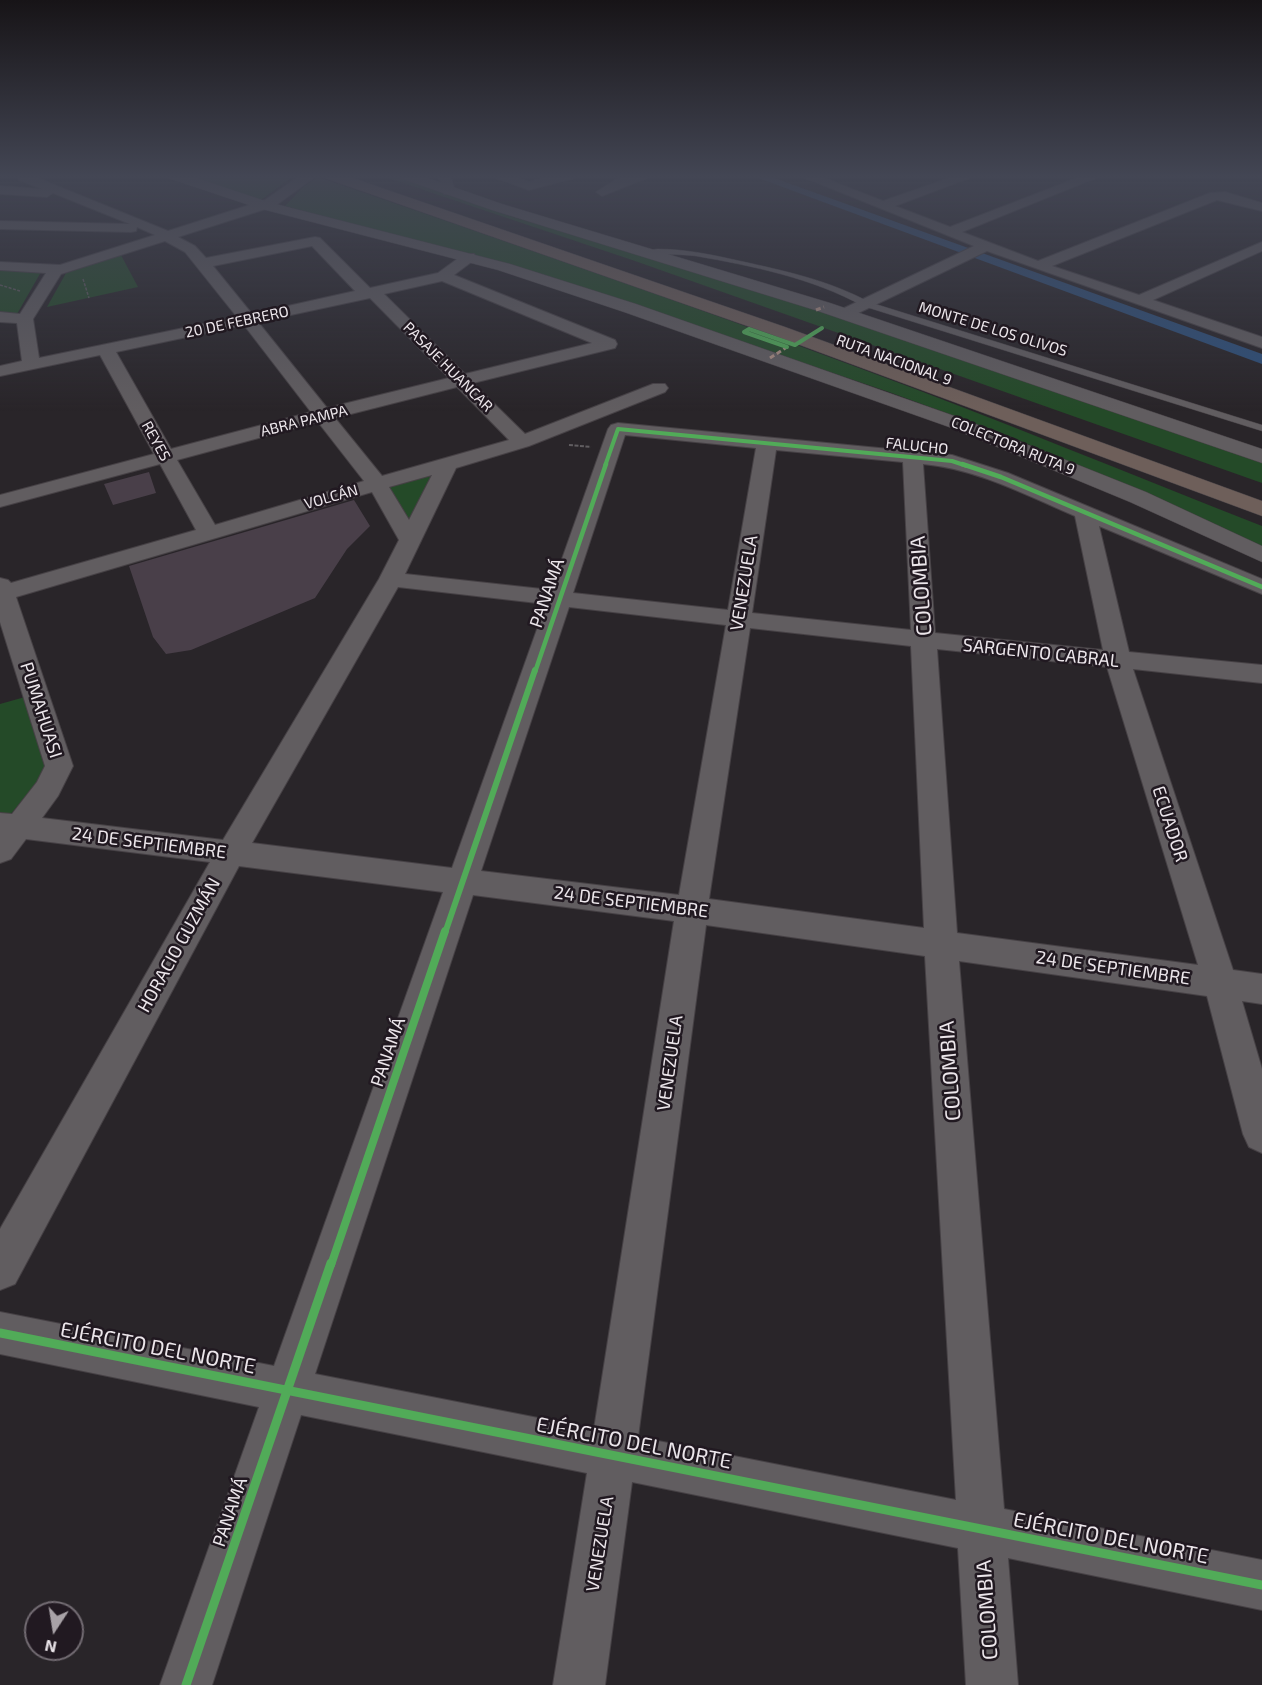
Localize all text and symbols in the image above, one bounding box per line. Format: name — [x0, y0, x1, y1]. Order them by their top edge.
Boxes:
street label: MONTE DE LOS OLIVOS — [917, 298, 1069, 360]
street label: 20 DE FEBRERO — [184, 302, 290, 342]
street label: PASAJE HUANCAR — [399, 318, 497, 416]
street label: RUTA NACIONAL 9 — [834, 331, 954, 389]
street label: ABRA PAMPA — [259, 401, 349, 441]
street label: COLECTORA RUTA 9 — [949, 413, 1077, 479]
street label: REYES — [138, 418, 174, 464]
street label: FALUCHO — [885, 434, 949, 458]
street label: VOLCÁN — [302, 481, 360, 513]
street label: VENEZUELA — [726, 534, 762, 632]
street label: COLOMBIA — [905, 535, 937, 637]
street label: PANAMÁ — [525, 555, 569, 631]
street label: SARGENTO CABRAL — [962, 634, 1120, 672]
street label: PUMAHUASI — [15, 659, 67, 761]
street label: ECUADOR — [1148, 783, 1192, 865]
street label: 24 DE SEPTIEMBRE — [71, 823, 227, 863]
street label: HORACIO GUZMÁN — [133, 874, 225, 1016]
street label: 24 DE SEPTIEMBRE — [553, 882, 709, 922]
street label: 24 DE SEPTIEMBRE — [1035, 946, 1191, 990]
street label: PANAMÁ — [366, 1014, 410, 1090]
street label: VENEZUELA — [653, 1014, 687, 1112]
street label: COLOMBIA — [934, 1020, 966, 1122]
street label: EJÉRCITO DEL NORTE — [58, 1317, 258, 1379]
street label: EJÉRCITO DEL NORTE — [534, 1412, 734, 1474]
street label: PANAMÁ — [208, 1474, 252, 1550]
street label: VENEZUELA — [582, 1495, 618, 1593]
street label: EJÉRCITO DEL NORTE — [1011, 1507, 1211, 1569]
street label: COLOMBIA — [971, 1559, 1003, 1661]
north arrow — [24, 1601, 84, 1661]
text: N — [43, 1637, 58, 1658]

